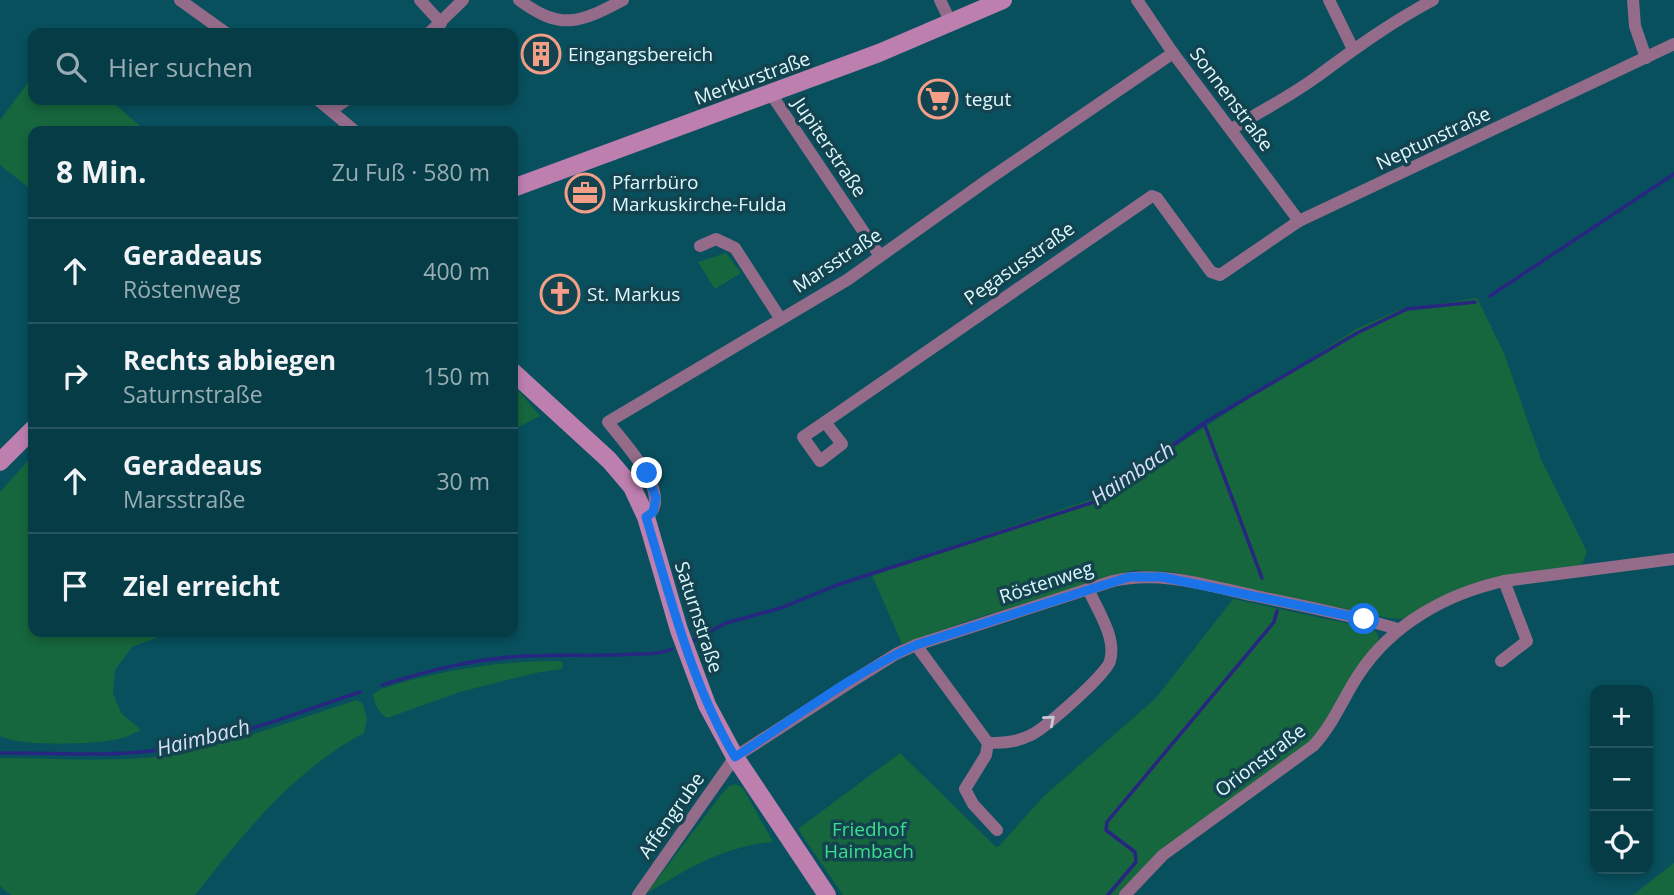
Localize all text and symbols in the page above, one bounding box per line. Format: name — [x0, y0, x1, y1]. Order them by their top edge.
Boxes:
search box — [28, 28, 518, 105]
building icon: Eingangsbereich — [520, 33, 562, 75]
place label: Eingangsbereich — [568, 41, 713, 67]
street label: Sonnenstraße — [1184, 42, 1280, 156]
street label: Merkurstraße — [690, 45, 814, 111]
icon: search — [52, 48, 90, 86]
text: Hier suchen — [108, 49, 253, 85]
supermarket icon: tegut — [917, 78, 959, 120]
place label: tegut — [965, 86, 1011, 112]
street label: Jupiterstraße — [786, 90, 873, 202]
street label: Neptunstraße — [1372, 100, 1494, 176]
text: 8 Min. — [56, 151, 147, 192]
text: Zu Fuß · 580 m — [332, 156, 490, 188]
place label: Pfarrbüro Markuskirche-Fulda — [612, 169, 787, 217]
office icon: Pfarrbüro Markuskirche-Fulda — [564, 172, 606, 214]
street label: Pegasusstraße — [959, 215, 1079, 311]
street label: Marsstraße — [788, 222, 886, 298]
text: Geradeaus — [123, 237, 262, 273]
icon: ahead — [56, 252, 94, 290]
text: 400 m — [423, 255, 490, 287]
text: Röstenweg — [123, 273, 240, 305]
church icon: St. Markus — [539, 273, 581, 315]
place label: St. Markus — [587, 281, 680, 307]
text: Rechts abbiegen — [123, 342, 336, 378]
icon: right — [56, 357, 94, 395]
text: 150 m — [423, 360, 490, 392]
text: Saturnstraße — [123, 378, 263, 410]
water label: Haimbach — [1085, 435, 1179, 511]
text: Geradeaus — [123, 447, 262, 483]
route end — [631, 457, 662, 488]
icon: ahead — [56, 462, 94, 500]
text: 30 m — [436, 465, 490, 497]
text: Marsstraße — [123, 483, 245, 515]
street label: Röstenweg — [996, 555, 1096, 609]
street label: Saturnstraße — [669, 558, 729, 676]
icon: arrive — [56, 567, 94, 605]
text: Ziel erreicht — [123, 568, 280, 604]
route start — [1348, 603, 1379, 634]
map controls — [1590, 685, 1653, 874]
button: + — [1590, 685, 1653, 748]
water label: Haimbach — [153, 712, 253, 762]
one-way arrow — [1041, 716, 1054, 728]
street label: Orionstraße — [1209, 717, 1311, 803]
button: − — [1590, 748, 1653, 811]
street label: Affengrube — [632, 767, 710, 863]
button: locate — [1590, 811, 1653, 874]
park label: Friedhof Haimbach — [824, 816, 914, 864]

